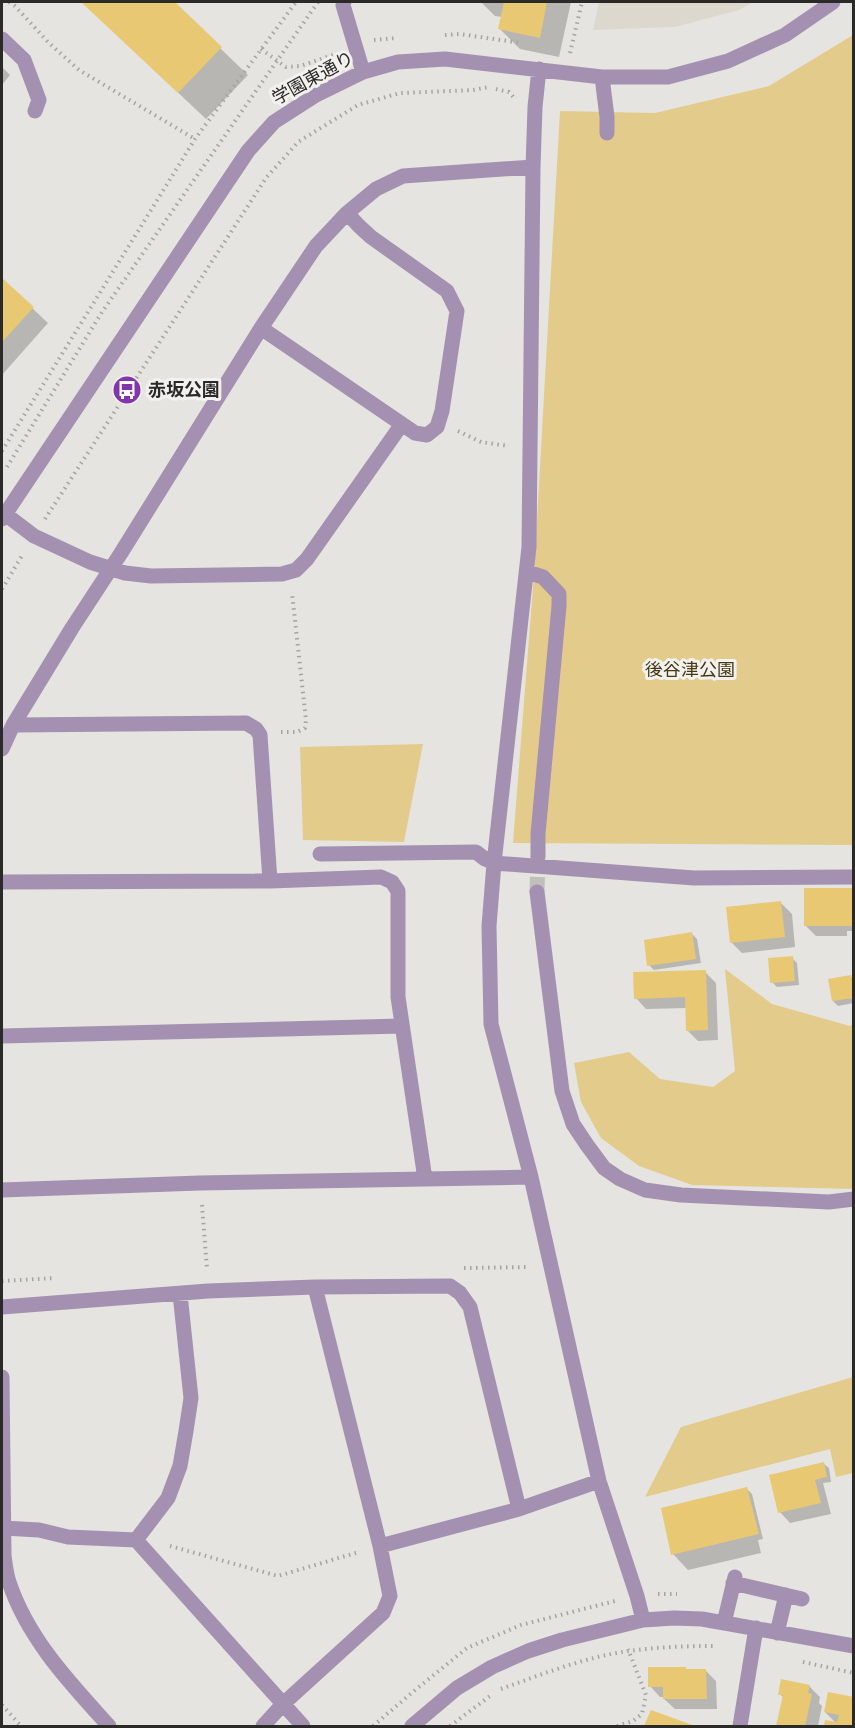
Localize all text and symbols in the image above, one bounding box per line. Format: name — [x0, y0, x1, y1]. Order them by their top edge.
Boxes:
street label: 学園東通り — [268, 46, 358, 109]
bus stop icon: 赤坂公園 — [111, 374, 143, 406]
place label: 赤坂公園 — [148, 378, 220, 401]
park label: 後谷津公園 — [645, 658, 735, 681]

